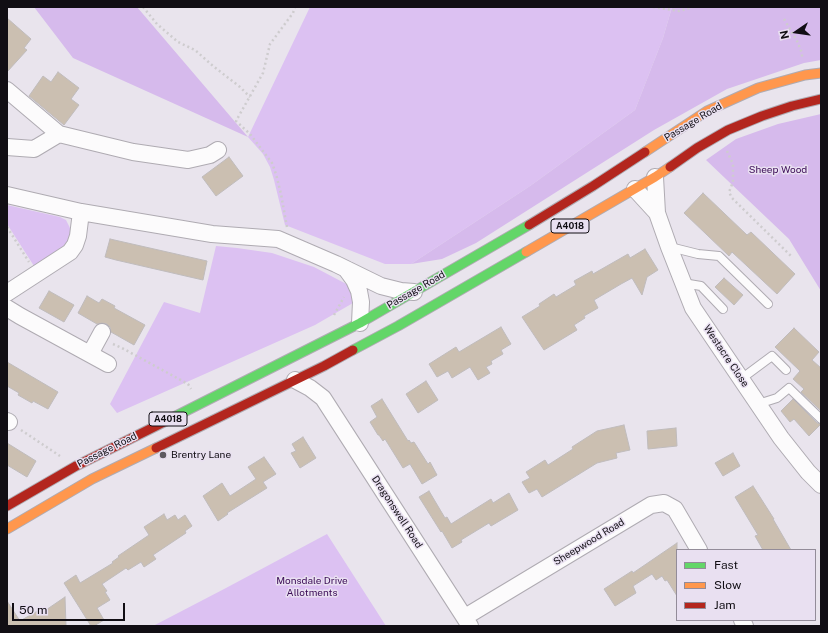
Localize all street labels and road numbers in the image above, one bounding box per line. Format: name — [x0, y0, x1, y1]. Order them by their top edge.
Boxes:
street label: Passage Road — [662, 100, 724, 144]
road number: A4018 — [551, 219, 589, 233]
street label: Passage Road — [385, 268, 447, 312]
street label: Westacre Close — [701, 323, 751, 389]
road number: A4018 — [149, 412, 187, 426]
street label: Passage Road — [75, 430, 139, 470]
street label: Dragonswell Road — [369, 473, 425, 551]
street label: Sheepwood Road — [551, 516, 627, 568]

